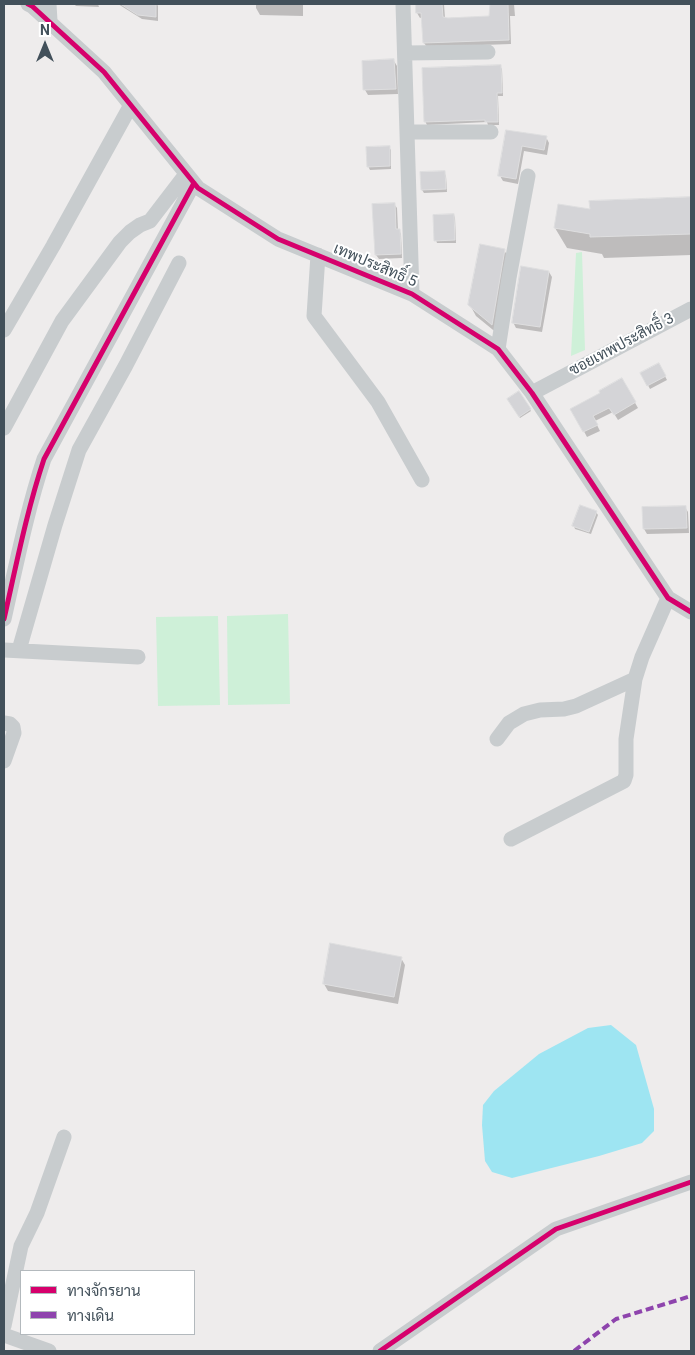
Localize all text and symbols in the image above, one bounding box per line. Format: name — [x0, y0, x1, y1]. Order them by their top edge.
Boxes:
north arrow — [20, 20, 70, 70]
text: N — [40, 22, 50, 38]
street label: เทพประสิทธิ์ 5 — [330, 240, 420, 292]
street label: ซอยเทพประสิทธิ์ 3 — [567, 310, 677, 380]
legend — [20, 1270, 195, 1335]
text: ทางจักรยาน — [67, 1282, 141, 1300]
text: ทางเดิน — [67, 1307, 114, 1325]

